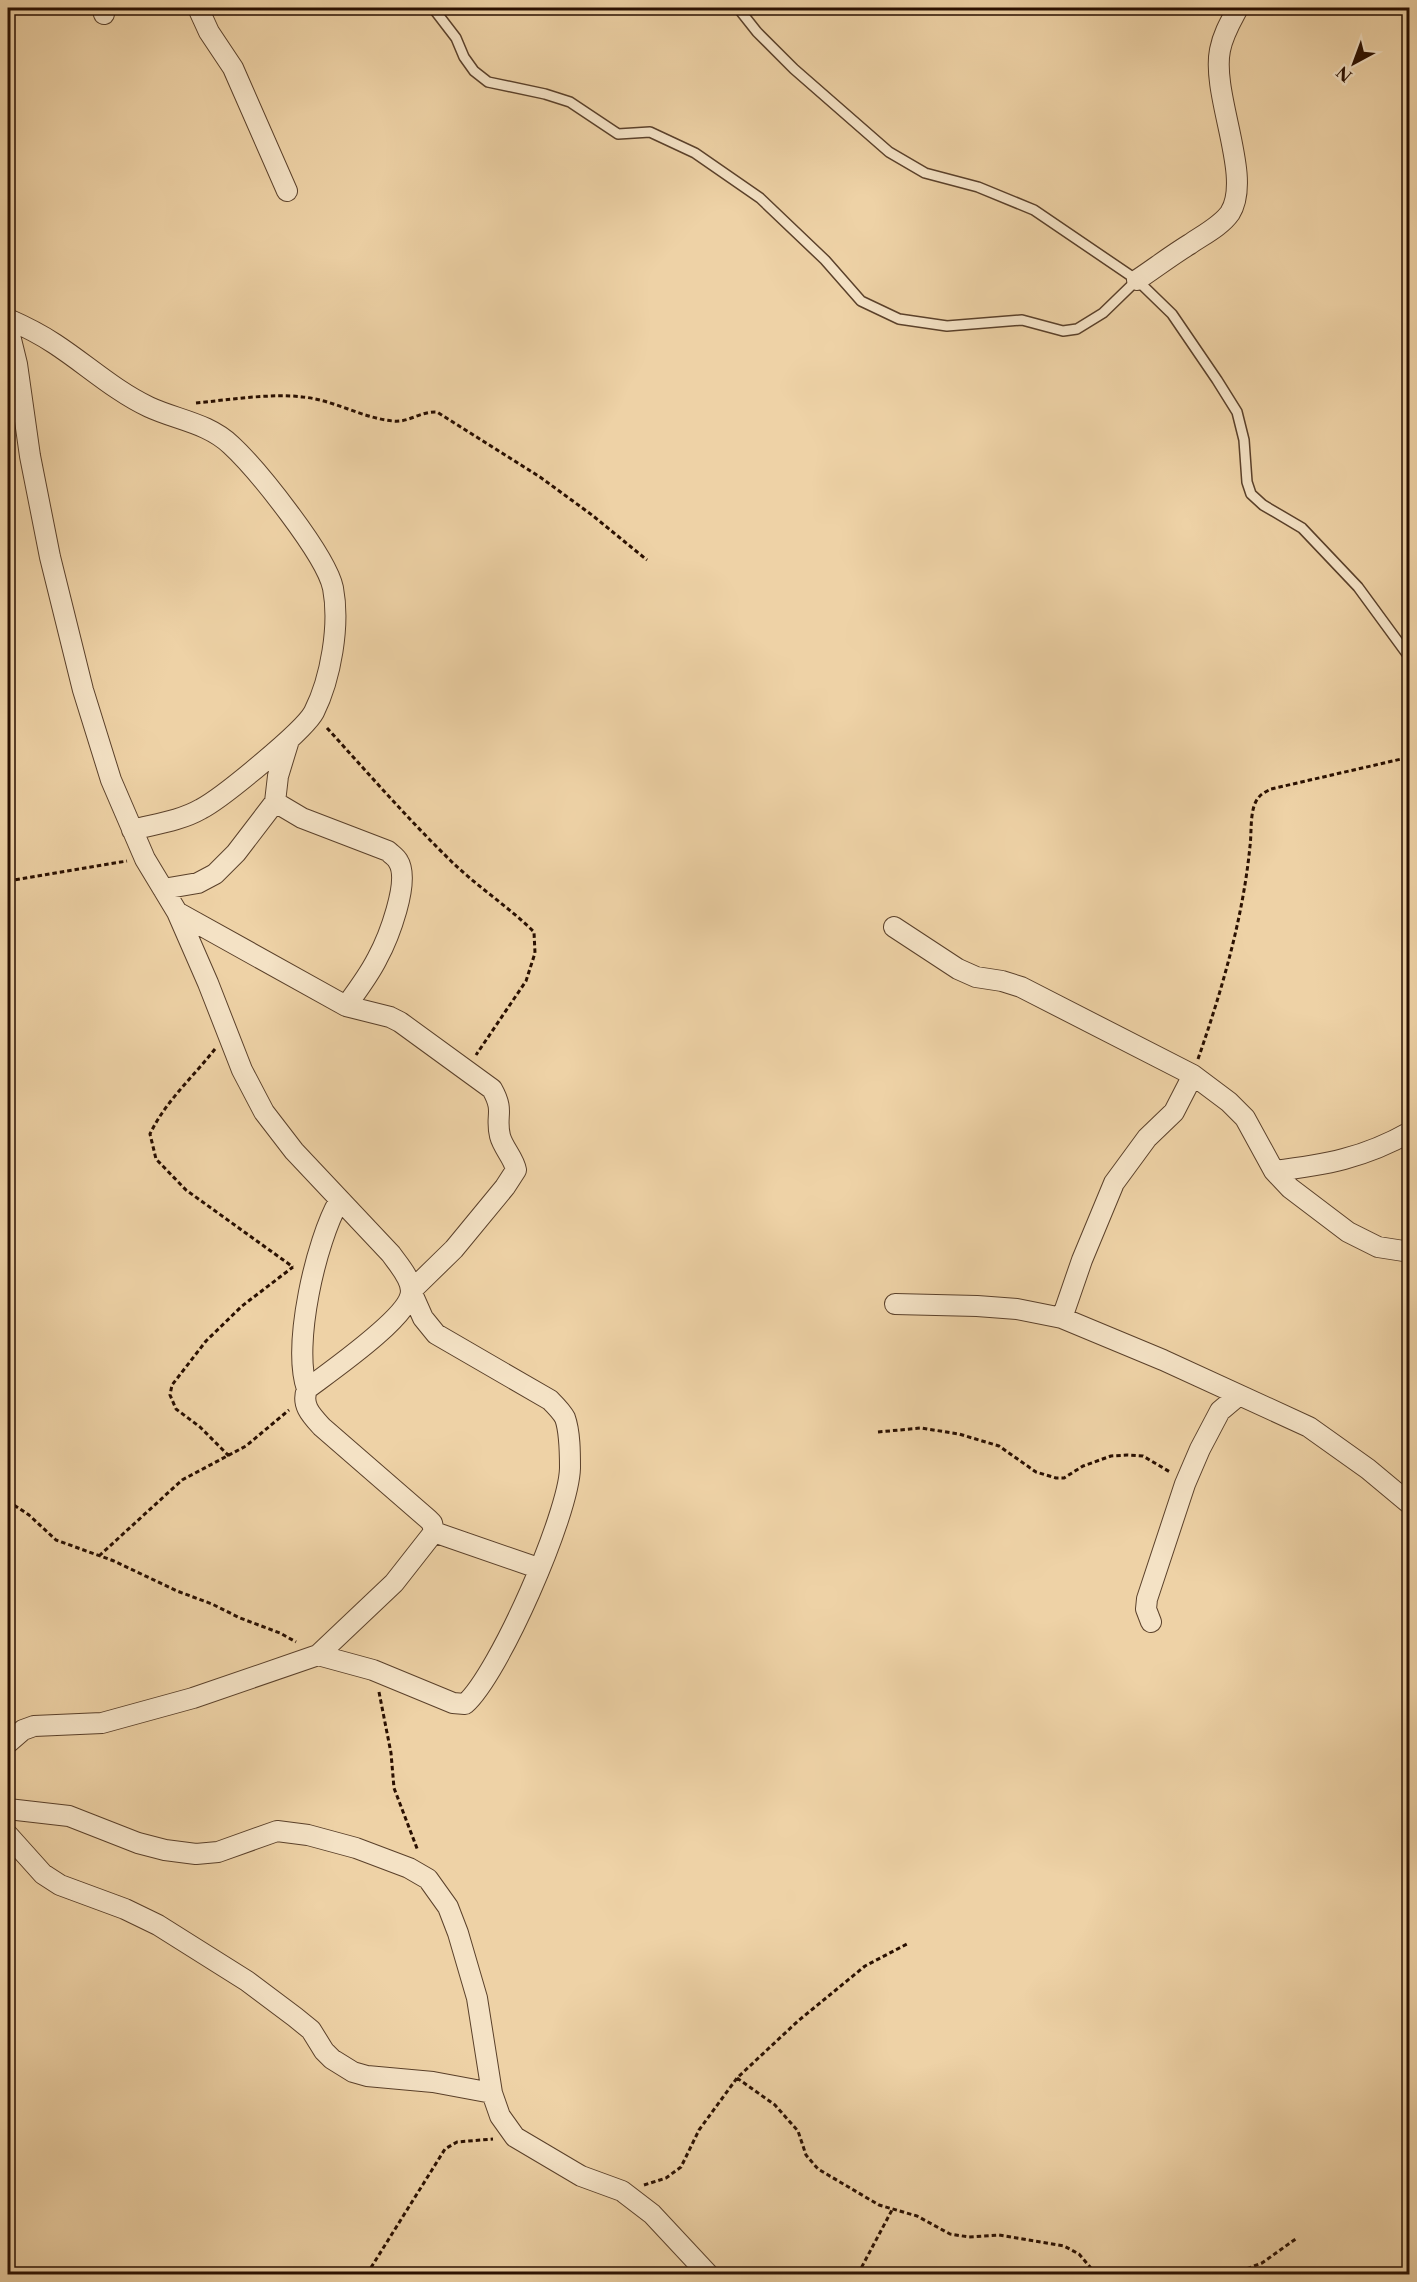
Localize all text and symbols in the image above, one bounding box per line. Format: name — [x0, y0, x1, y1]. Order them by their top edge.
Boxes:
north arrow — [1324, 33, 1384, 93]
text: N — [1332, 62, 1356, 86]

